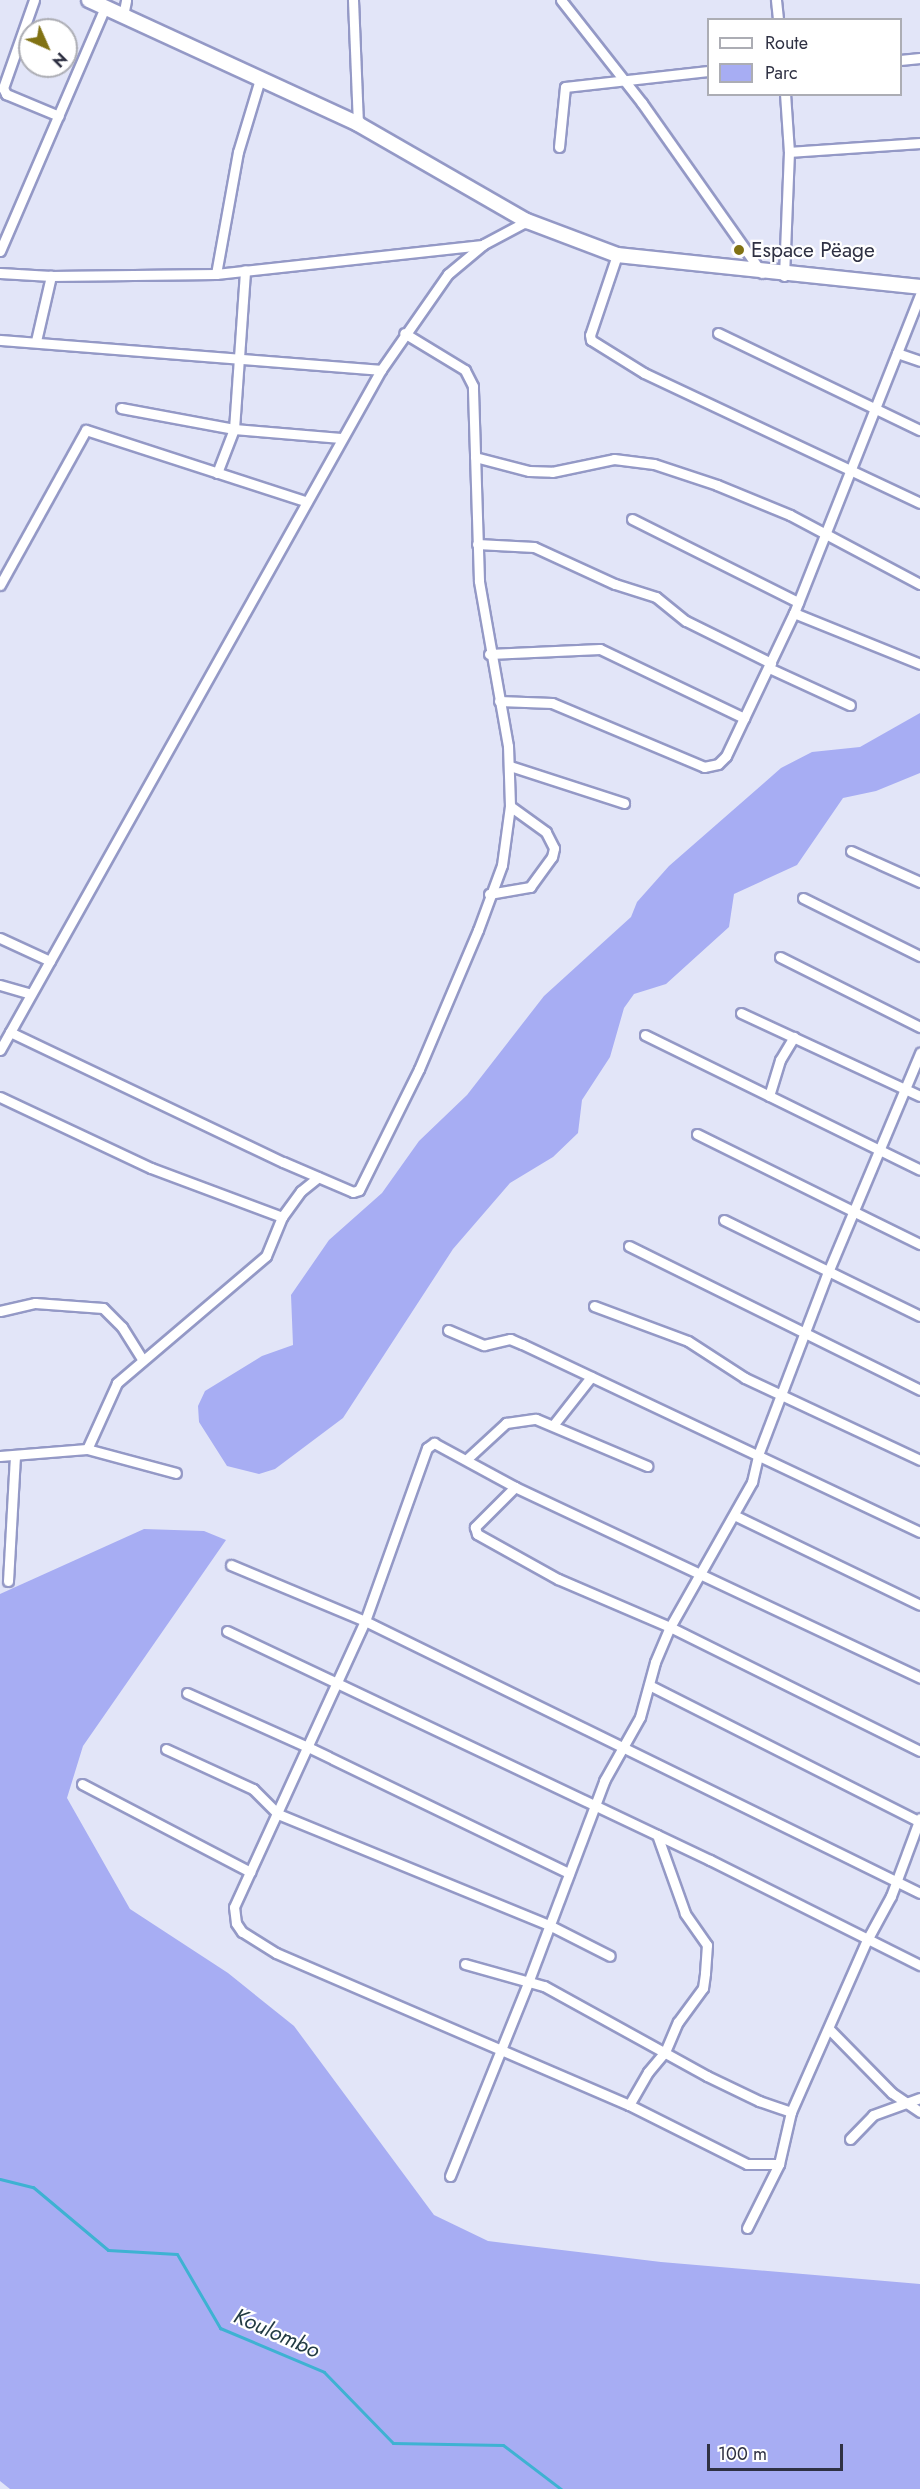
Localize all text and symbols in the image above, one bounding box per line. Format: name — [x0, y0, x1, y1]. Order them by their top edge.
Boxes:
north arrow — [18, 18, 78, 78]
legend — [707, 18, 902, 96]
text: Route — [765, 30, 808, 56]
text: N — [47, 47, 72, 72]
text: Parc — [765, 60, 798, 86]
place label: Espace Pëage — [751, 237, 875, 263]
marker: Espace Pëage — [732, 243, 746, 257]
water label: Koulombo — [230, 2302, 324, 2364]
scale bar — [710, 2432, 846, 2470]
text: 100 m — [718, 2441, 767, 2467]

